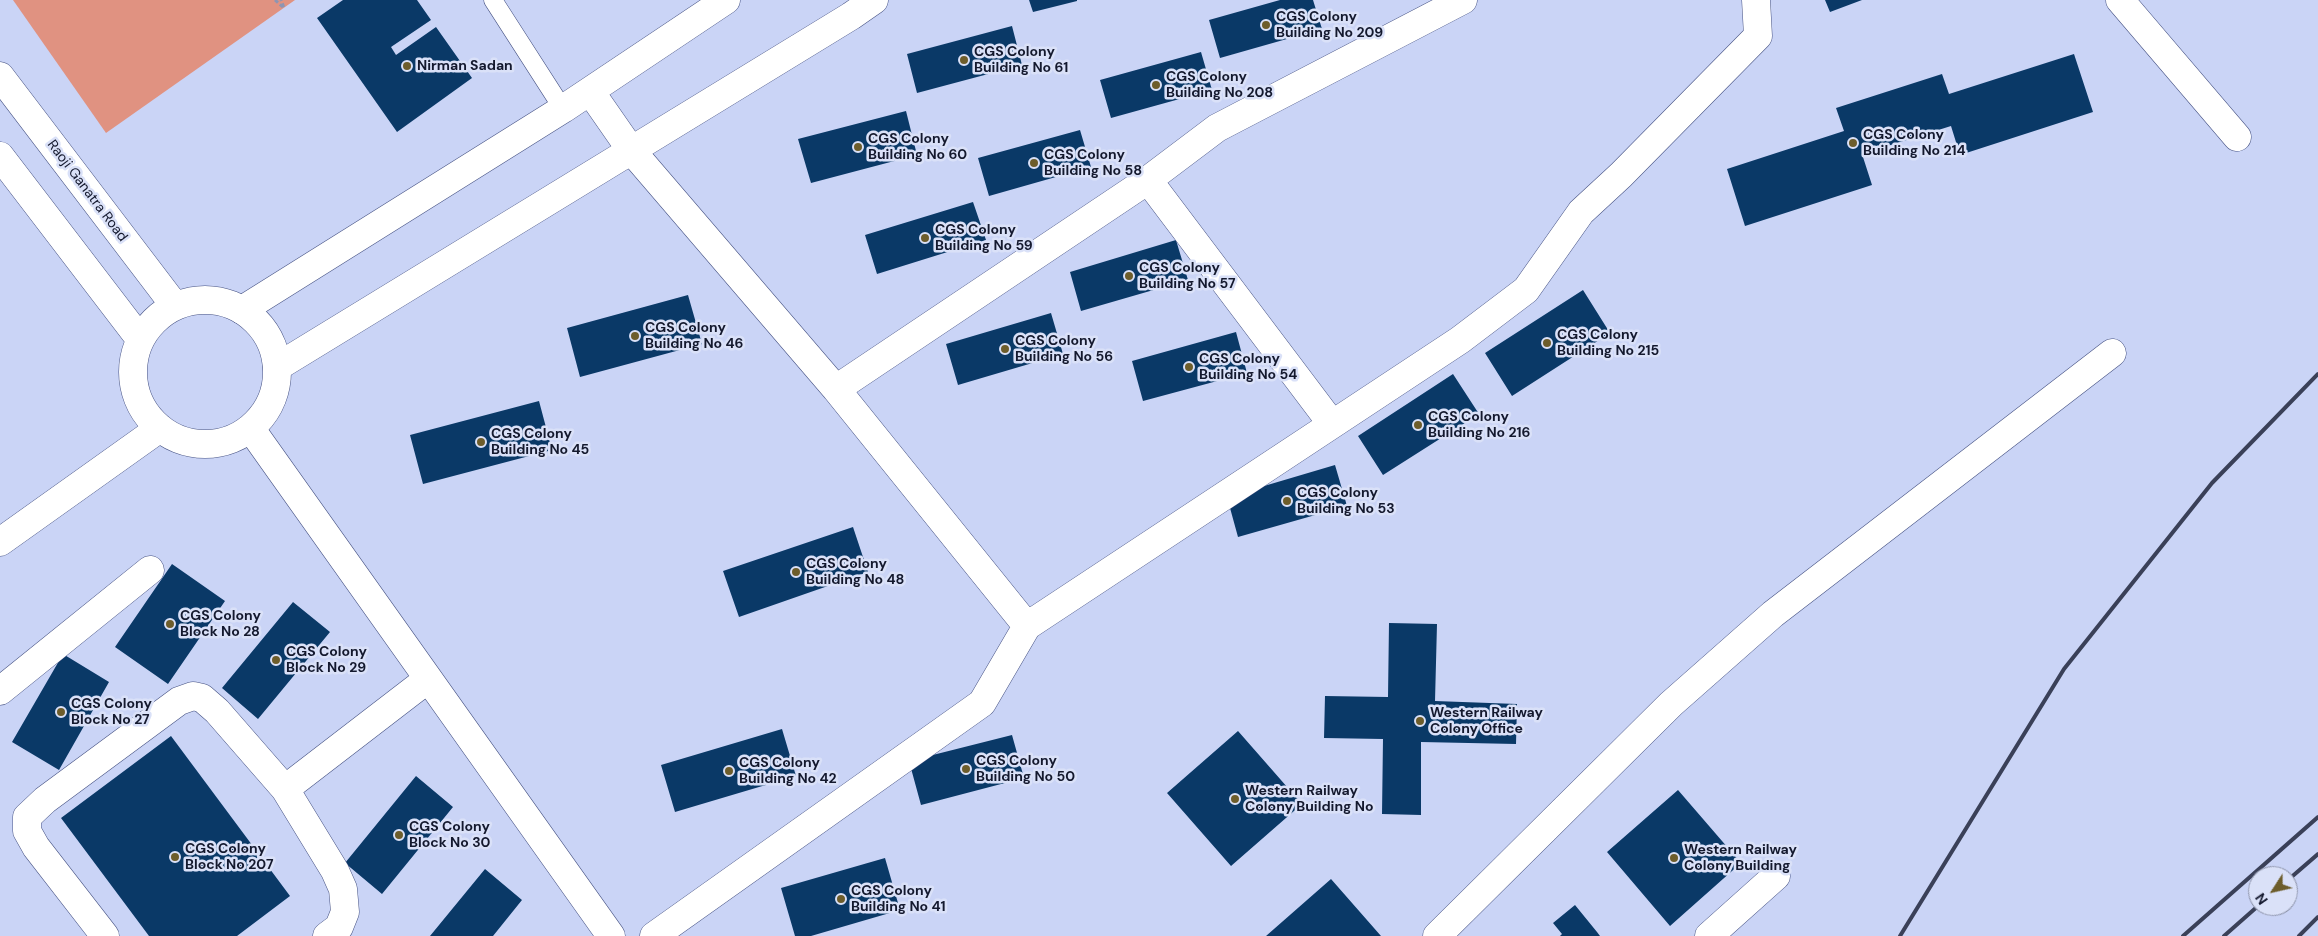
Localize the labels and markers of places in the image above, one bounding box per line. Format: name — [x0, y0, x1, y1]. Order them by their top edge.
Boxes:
place label: CGS Colony Building No 209 — [1276, 9, 1383, 41]
marker: CGS Colony Building No 209 — [1260, 19, 1272, 31]
place label: CGS Colony Building No 61 — [974, 44, 1068, 76]
marker: CGS Colony Building No 61 — [958, 54, 970, 66]
place label: Nirman Sadan — [417, 58, 513, 74]
marker: Nirman Sadan — [401, 60, 413, 72]
place label: CGS Colony Building No 208 — [1166, 69, 1273, 102]
marker: CGS Colony Building No 208 — [1150, 79, 1162, 91]
place label: CGS Colony Building No 214 — [1863, 127, 1966, 160]
place label: CGS Colony Building No 60 — [868, 131, 967, 164]
marker: CGS Colony Building No 214 — [1847, 137, 1859, 149]
marker: CGS Colony Building No 60 — [852, 141, 864, 153]
place label: CGS Colony Building No 58 — [1044, 147, 1142, 180]
marker: CGS Colony Building No 58 — [1028, 157, 1040, 169]
place label: CGS Colony Building No 59 — [935, 222, 1033, 254]
marker: CGS Colony Building No 59 — [919, 232, 931, 244]
place label: CGS Colony Building No 57 — [1139, 260, 1236, 292]
marker: CGS Colony Building No 57 — [1123, 270, 1135, 282]
place label: CGS Colony Building No 46 — [645, 320, 743, 352]
place label: CGS Colony Building No 215 — [1557, 327, 1659, 360]
marker: CGS Colony Building No 46 — [629, 330, 641, 342]
place label: CGS Colony Building No 56 — [1015, 333, 1113, 366]
marker: CGS Colony Building No 215 — [1541, 337, 1553, 349]
marker: CGS Colony Building No 56 — [999, 343, 1011, 355]
place label: CGS Colony Building No 54 — [1199, 351, 1297, 384]
marker: CGS Colony Building No 54 — [1183, 361, 1195, 373]
place label: CGS Colony Building No 216 — [1428, 409, 1530, 442]
marker: CGS Colony Building No 216 — [1412, 419, 1424, 431]
place label: CGS Colony Building No 45 — [491, 426, 589, 458]
marker: CGS Colony Building No 45 — [475, 436, 487, 448]
place label: CGS Colony Building No 53 — [1297, 485, 1395, 518]
marker: CGS Colony Building No 53 — [1281, 495, 1293, 507]
place label: CGS Colony Building No 48 — [806, 556, 904, 588]
marker: CGS Colony Building No 48 — [790, 566, 802, 578]
place label: CGS Colony Block No 28 — [180, 608, 261, 640]
marker: CGS Colony Block No 28 — [164, 618, 176, 630]
place label: CGS Colony Block No 29 — [286, 644, 367, 676]
marker: CGS Colony Block No 29 — [270, 654, 282, 666]
place label: CGS Colony Block No 27 — [71, 696, 152, 729]
place label: Western Railway Colony Office — [1430, 705, 1543, 738]
marker: CGS Colony Block No 27 — [55, 706, 67, 718]
marker: Western Railway Colony Office — [1414, 715, 1426, 727]
place label: CGS Colony Building No 50 — [976, 753, 1075, 786]
place label: CGS Colony Building No 42 — [739, 755, 837, 788]
marker: CGS Colony Building No 50 — [960, 763, 972, 775]
marker: CGS Colony Building No 42 — [723, 765, 735, 777]
place label: Western Railway Colony Building No — [1245, 783, 1373, 816]
marker: Western Railway Colony Building No — [1229, 793, 1241, 805]
place label: CGS Colony Block No 30 — [409, 819, 490, 852]
marker: CGS Colony Block No 30 — [393, 829, 405, 841]
place label: CGS Colony Block No 207 — [185, 841, 273, 874]
place label: Western Railway Colony Building — [1684, 842, 1797, 874]
marker: CGS Colony Block No 207 — [169, 851, 181, 863]
marker: Western Railway Colony Building — [1668, 852, 1680, 864]
place label: CGS Colony Building No 41 — [851, 883, 946, 916]
marker: CGS Colony Building No 41 — [835, 893, 847, 905]

